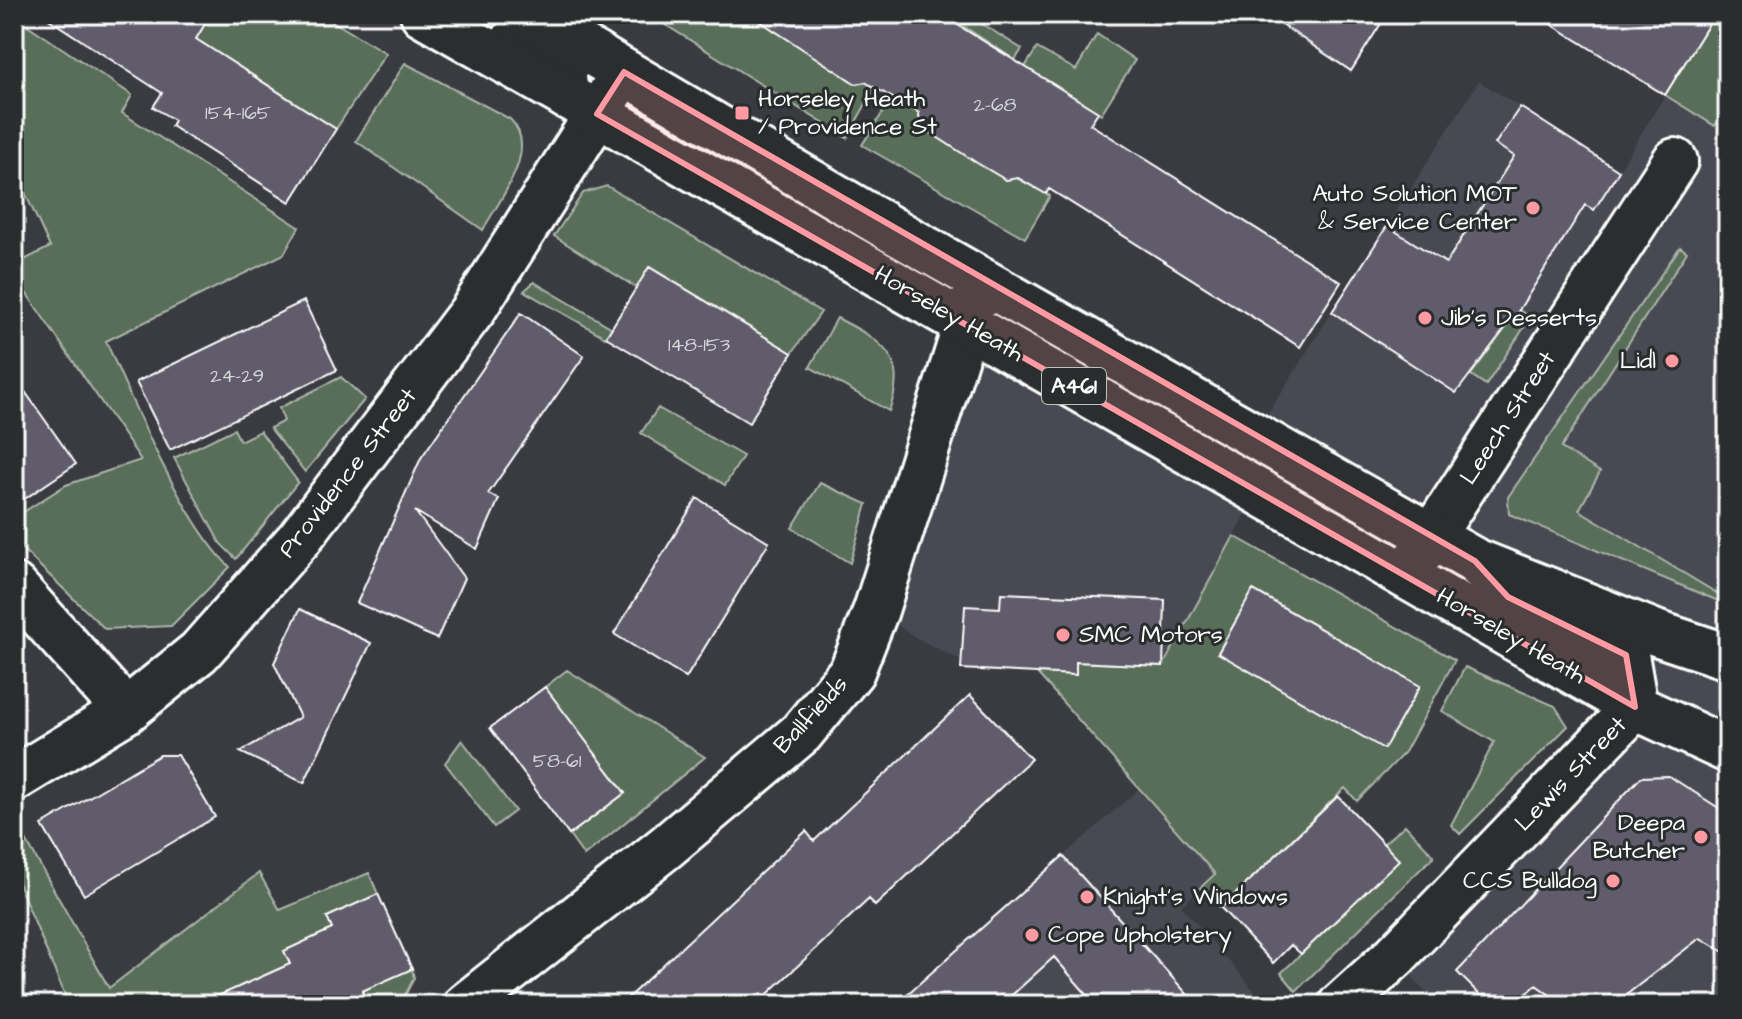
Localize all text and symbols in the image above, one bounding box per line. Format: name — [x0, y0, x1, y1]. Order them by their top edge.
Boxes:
place label: Horseley Heath / Providence St — [758, 82, 937, 144]
house number: 2-68 — [973, 91, 1017, 119]
house number: 154-165 — [205, 99, 271, 127]
marker: Horseley Heath / Providence St — [733, 104, 751, 122]
place label: Auto Solution MOT & Service Center — [1312, 177, 1517, 239]
marker: Auto Solution MOT & Service Center — [1524, 199, 1542, 217]
street label: Horseley Heath — [868, 257, 1030, 371]
place label: Jib's Desserts — [1441, 301, 1597, 335]
marker: Jib's Desserts — [1416, 309, 1434, 327]
house number: 148-153 — [668, 331, 730, 359]
street label: Leech Street — [1452, 344, 1564, 492]
place label: Lidl — [1620, 344, 1656, 378]
marker: Lidl — [1663, 352, 1681, 370]
house number: 24-29 — [210, 362, 264, 390]
road number: A461 — [1042, 368, 1106, 404]
street label: Providence Street — [271, 381, 425, 565]
street label: Horseley Heath — [1430, 579, 1592, 693]
place label: SMC Motors — [1079, 618, 1223, 652]
marker: SMC Motors — [1054, 626, 1072, 644]
street label: Ballfields — [766, 668, 856, 762]
street label: Lewis Street — [1507, 709, 1635, 839]
house number: 58-61 — [533, 747, 582, 775]
place label: Deepa Butcher — [1593, 806, 1685, 868]
marker: Deepa Butcher — [1692, 828, 1710, 846]
place label: CCS Bulldog — [1463, 864, 1597, 899]
marker: CCS Bulldog — [1604, 872, 1622, 890]
place label: Knight's Windows — [1103, 880, 1288, 915]
marker: Knight's Windows — [1078, 888, 1096, 906]
place label: Cope Upholstery — [1048, 918, 1232, 953]
marker: Cope Upholstery — [1023, 926, 1041, 944]

